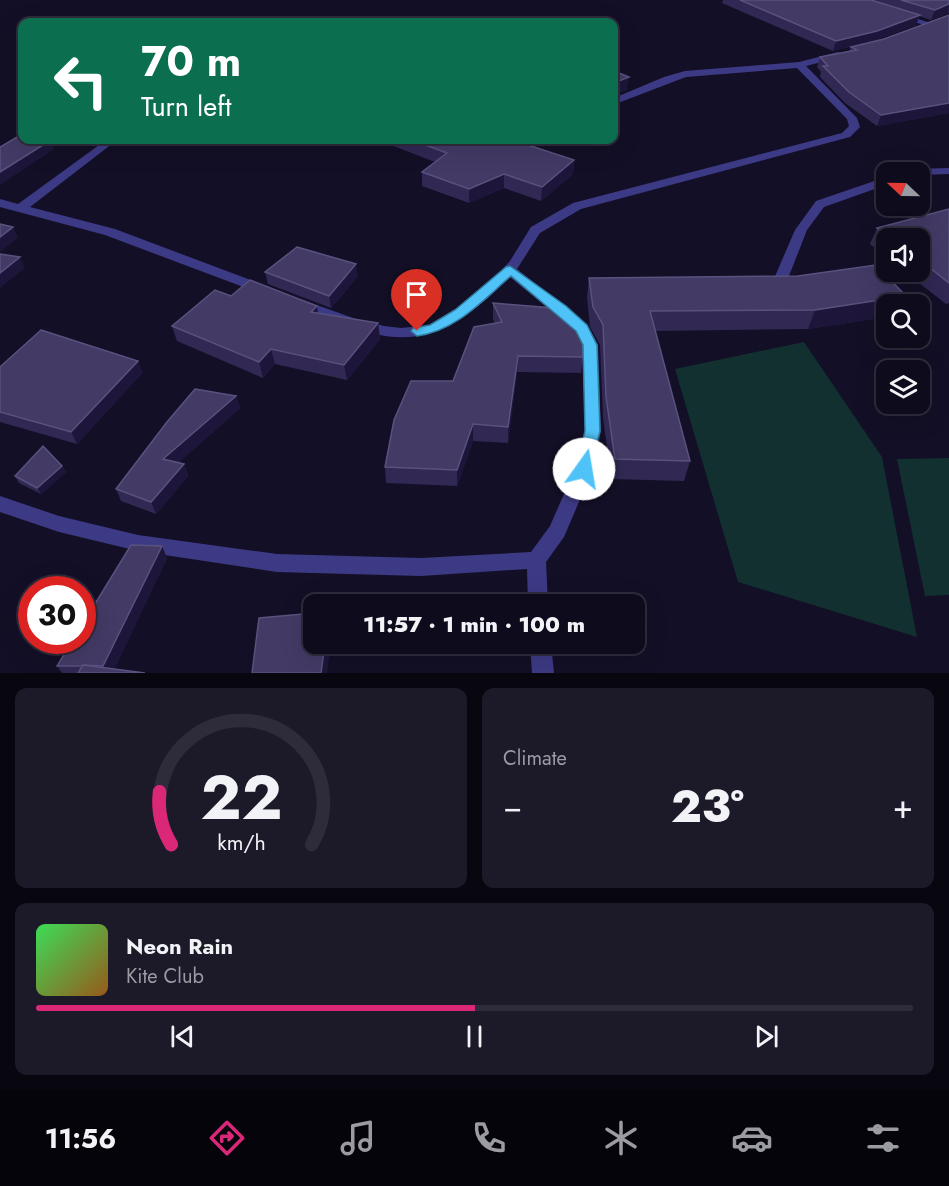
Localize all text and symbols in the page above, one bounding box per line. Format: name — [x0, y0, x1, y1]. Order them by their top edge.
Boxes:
text: 70 m — [141, 31, 241, 92]
icon: left — [42, 42, 120, 120]
text: Turn left — [141, 87, 231, 126]
north arrow — [876, 162, 930, 216]
map controls — [876, 162, 930, 414]
button: sound — [876, 228, 930, 282]
pin — [391, 269, 442, 331]
icon: arrive — [400, 278, 433, 311]
button: search — [876, 294, 930, 348]
button: layers — [876, 360, 930, 414]
position arrow — [552, 437, 616, 501]
speed limit sign: 30 — [18, 576, 96, 654]
text: 11:57 · 1 min · 100 m — [363, 608, 585, 640]
text: Climate — [503, 744, 567, 773]
text: 22 — [200, 752, 282, 842]
text: 23° — [671, 774, 744, 839]
text: − — [503, 783, 522, 830]
text: + — [893, 783, 913, 830]
text: km/h — [217, 827, 265, 858]
text: Neon Rain — [126, 930, 233, 962]
text: Kite Club — [126, 962, 204, 991]
icon: previous — [166, 1020, 199, 1053]
icon: pause — [458, 1020, 491, 1053]
icon: next — [750, 1020, 783, 1053]
icon: directions — [206, 1117, 248, 1159]
icon: music — [337, 1117, 379, 1159]
icon: phone — [468, 1117, 510, 1159]
icon: climate — [600, 1117, 642, 1159]
icon: car — [731, 1117, 773, 1159]
icon: filters — [862, 1117, 904, 1159]
text: 11:56 — [45, 1119, 116, 1158]

